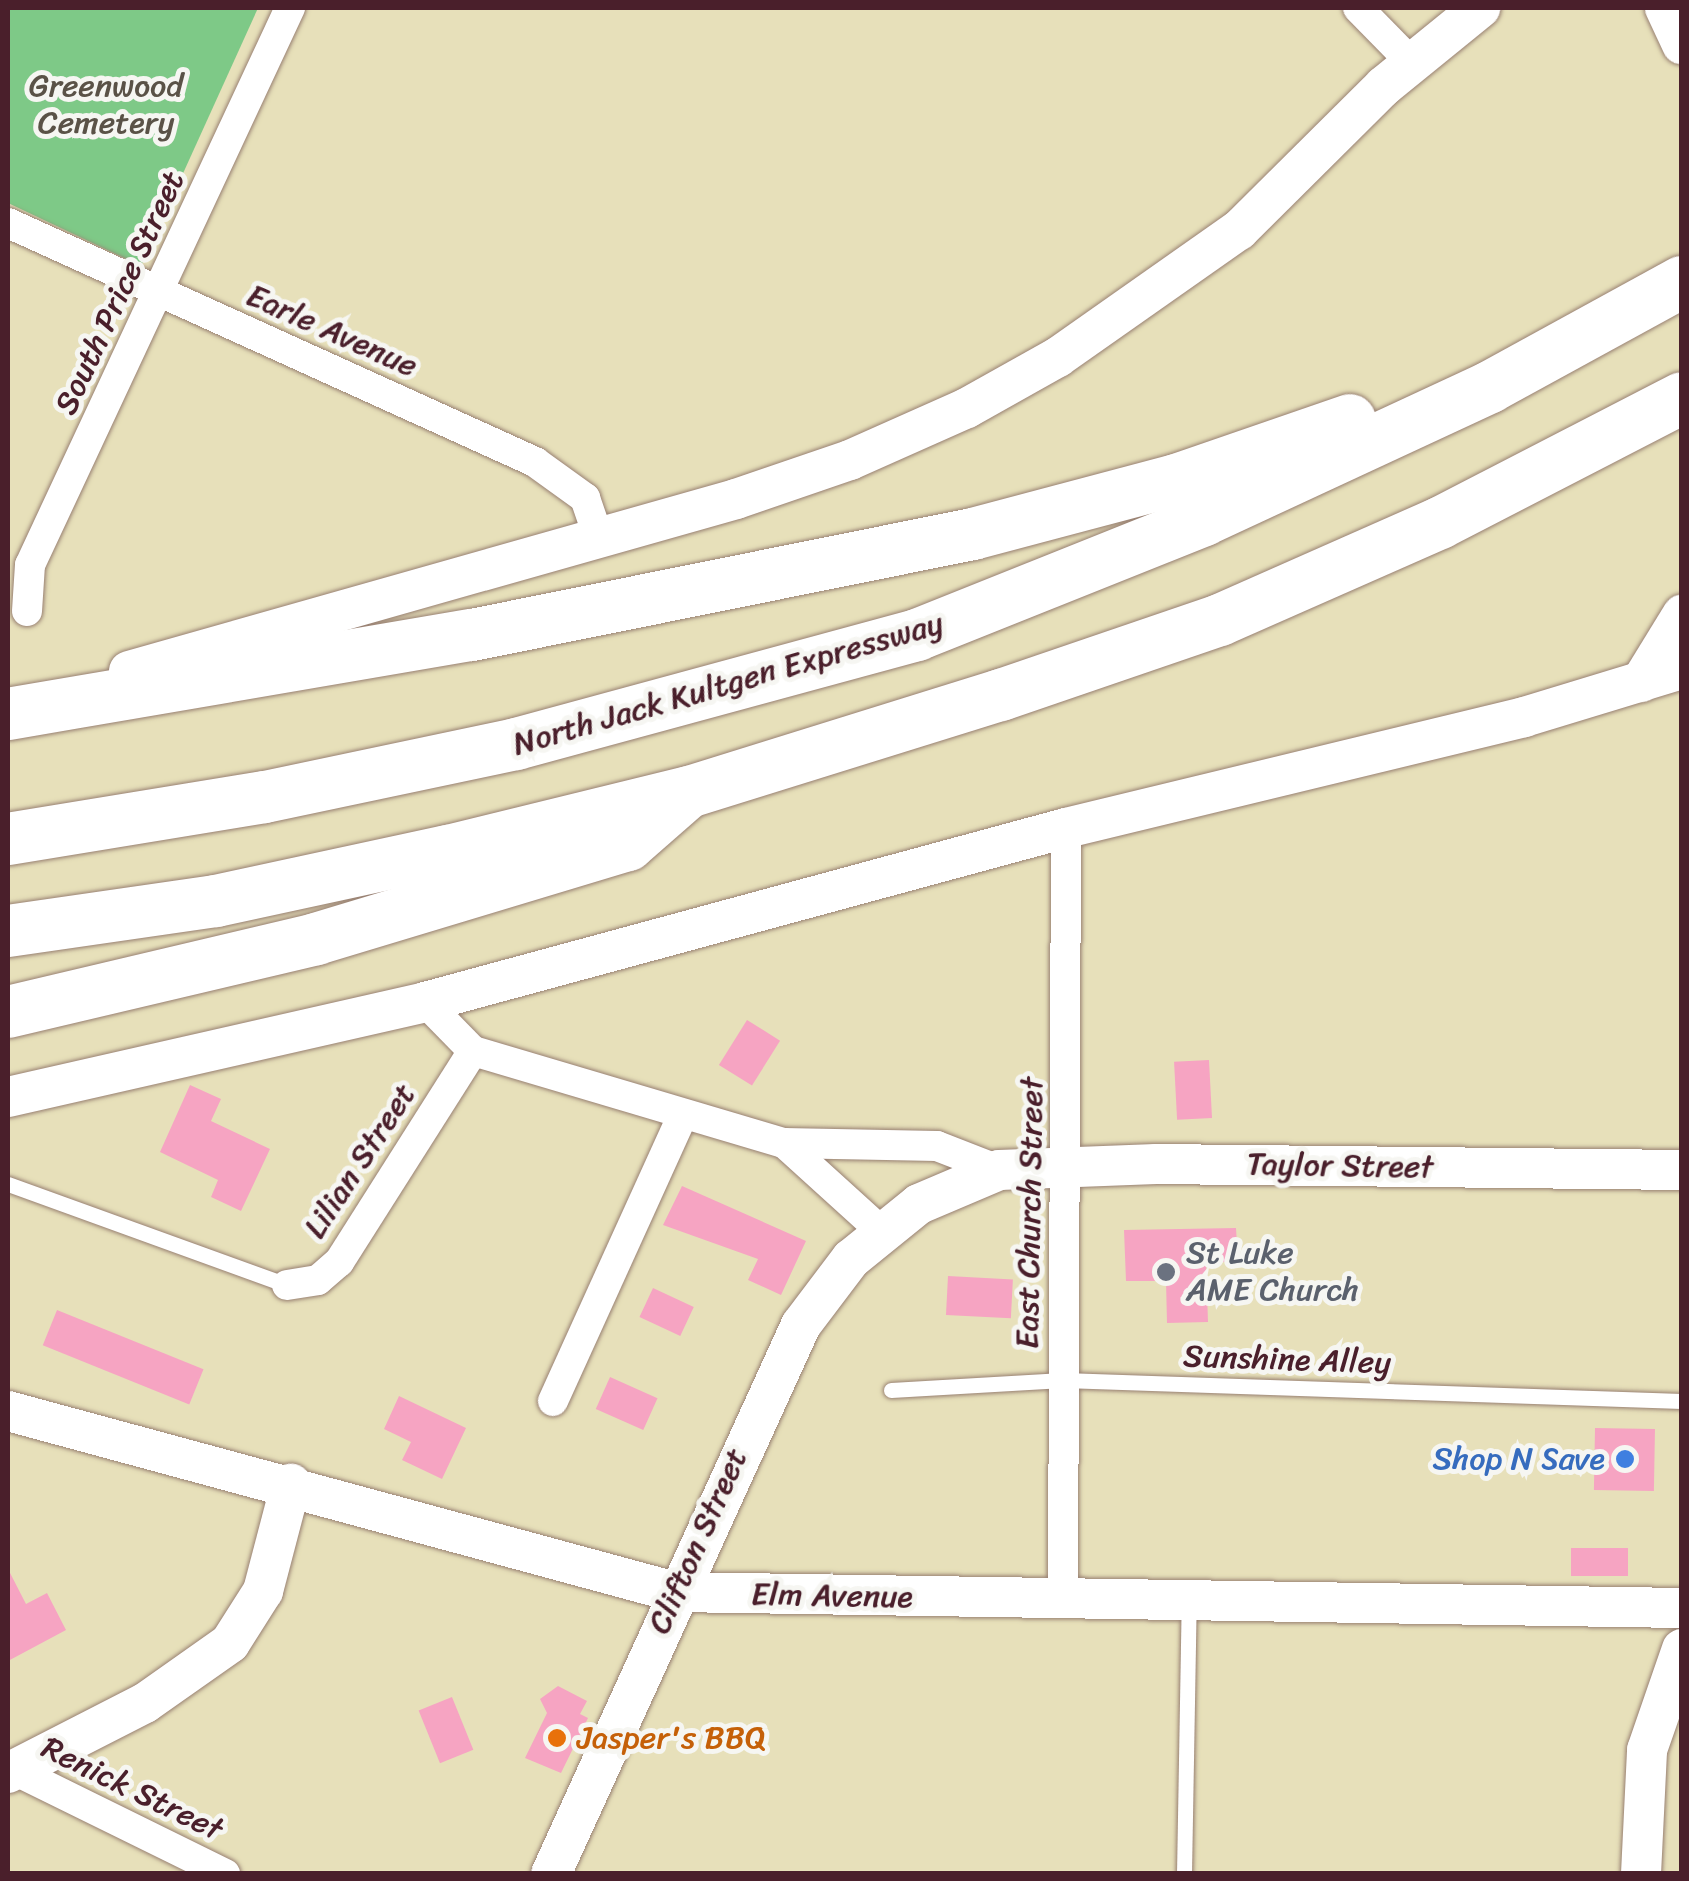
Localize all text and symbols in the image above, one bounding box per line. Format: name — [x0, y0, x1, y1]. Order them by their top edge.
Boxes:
park label: Greenwood Cemetery — [29, 68, 183, 143]
street label: South Price Street — [46, 164, 194, 422]
street label: Earle Avenue — [241, 276, 423, 386]
street label: North Jack Kultgen Expressway — [509, 604, 947, 764]
street label: Lilian Street — [296, 1077, 424, 1245]
street label: East Church Street — [1008, 1077, 1052, 1349]
street label: Taylor Street — [1246, 1145, 1434, 1187]
place label: St Luke AME Church — [1186, 1235, 1359, 1310]
marker: St Luke AME Church — [1155, 1261, 1177, 1283]
street label: Sunshine Alley — [1182, 1337, 1392, 1383]
place label: Shop N Save — [1429, 1440, 1605, 1478]
street label: Clifton Street — [640, 1442, 756, 1640]
marker: Shop N Save — [1614, 1448, 1636, 1470]
street label: Elm Avenue — [751, 1575, 913, 1617]
place label: Jasper's BBQ — [577, 1719, 766, 1757]
marker: Jasper's BBQ — [546, 1727, 568, 1749]
street label: Renick Street — [35, 1729, 229, 1849]

